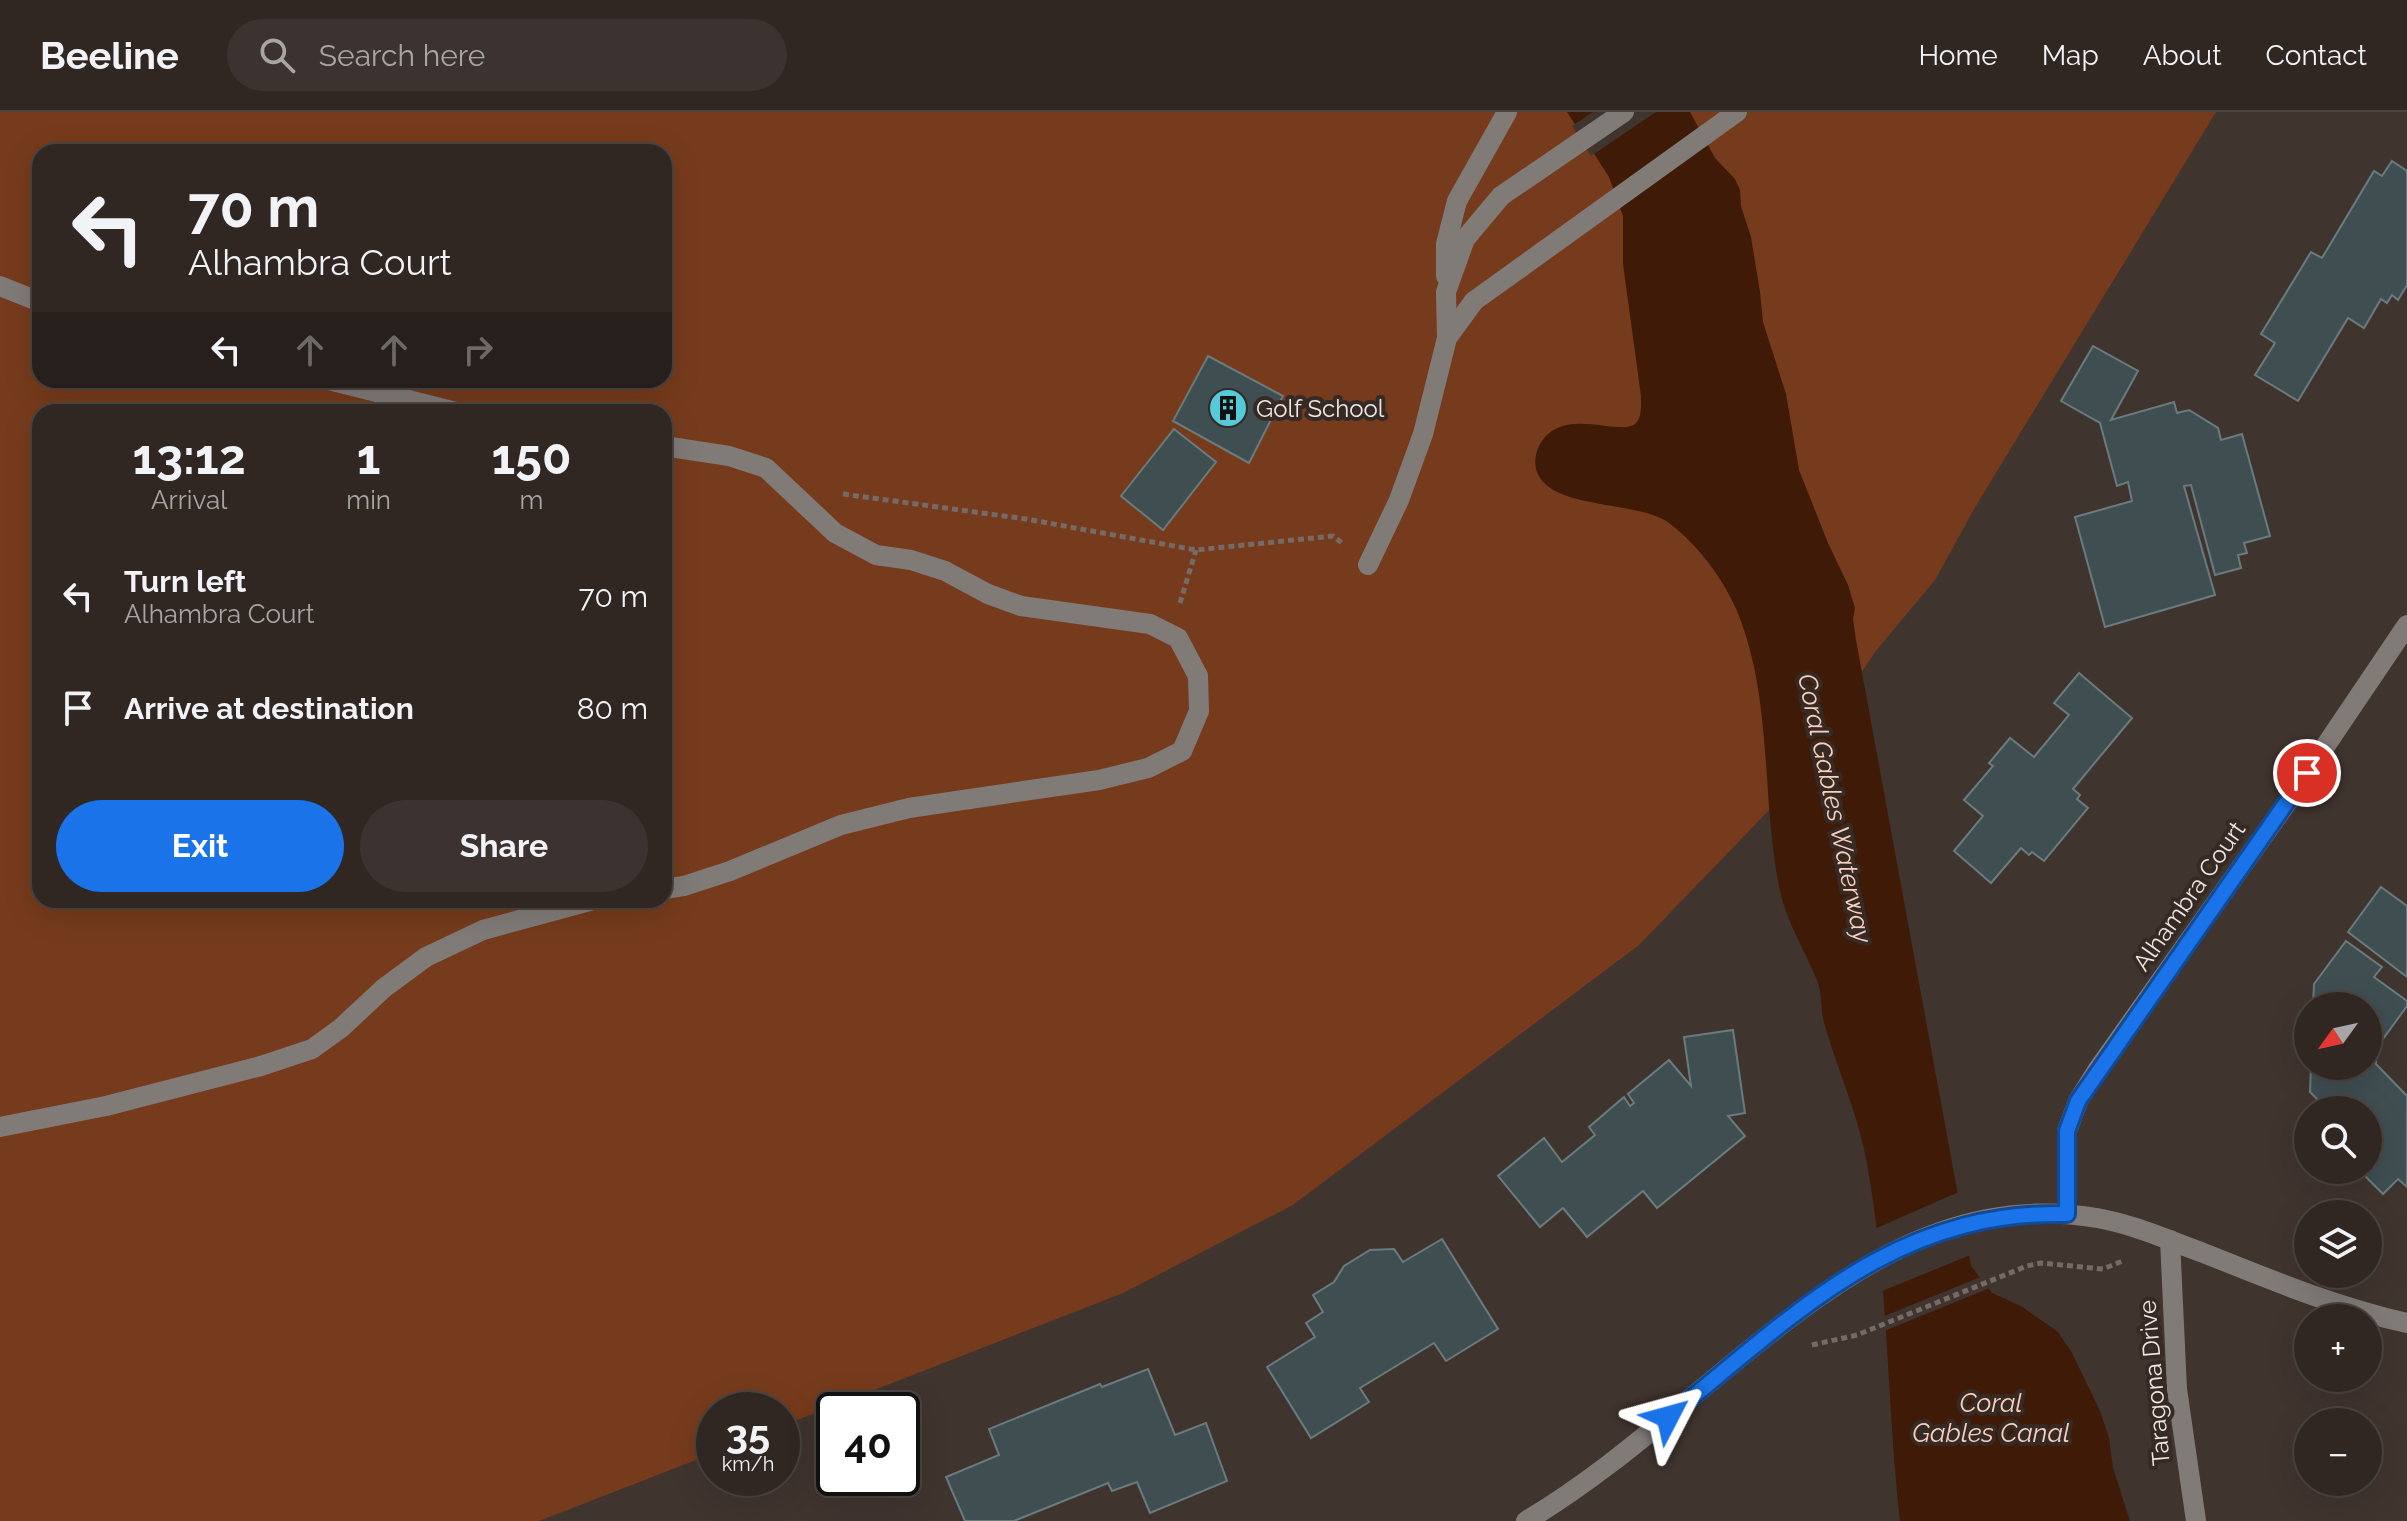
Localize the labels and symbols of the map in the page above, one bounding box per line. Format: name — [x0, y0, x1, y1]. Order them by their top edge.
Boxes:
building icon: Golf School — [1207, 387, 1249, 429]
place label: Golf School — [1256, 394, 1385, 423]
water label: Coral Gables Waterway — [1792, 671, 1878, 947]
pin — [2273, 739, 2341, 807]
street label: Alhambra Court — [2127, 816, 2251, 976]
north arrow — [2294, 992, 2382, 1080]
street label: Taragona Drive — [2132, 1299, 2176, 1467]
position arrow — [1626, 1375, 1710, 1459]
water label: Coral Gables Canal — [1912, 1388, 2070, 1448]
speed limit sign: 40 — [816, 1392, 920, 1496]

